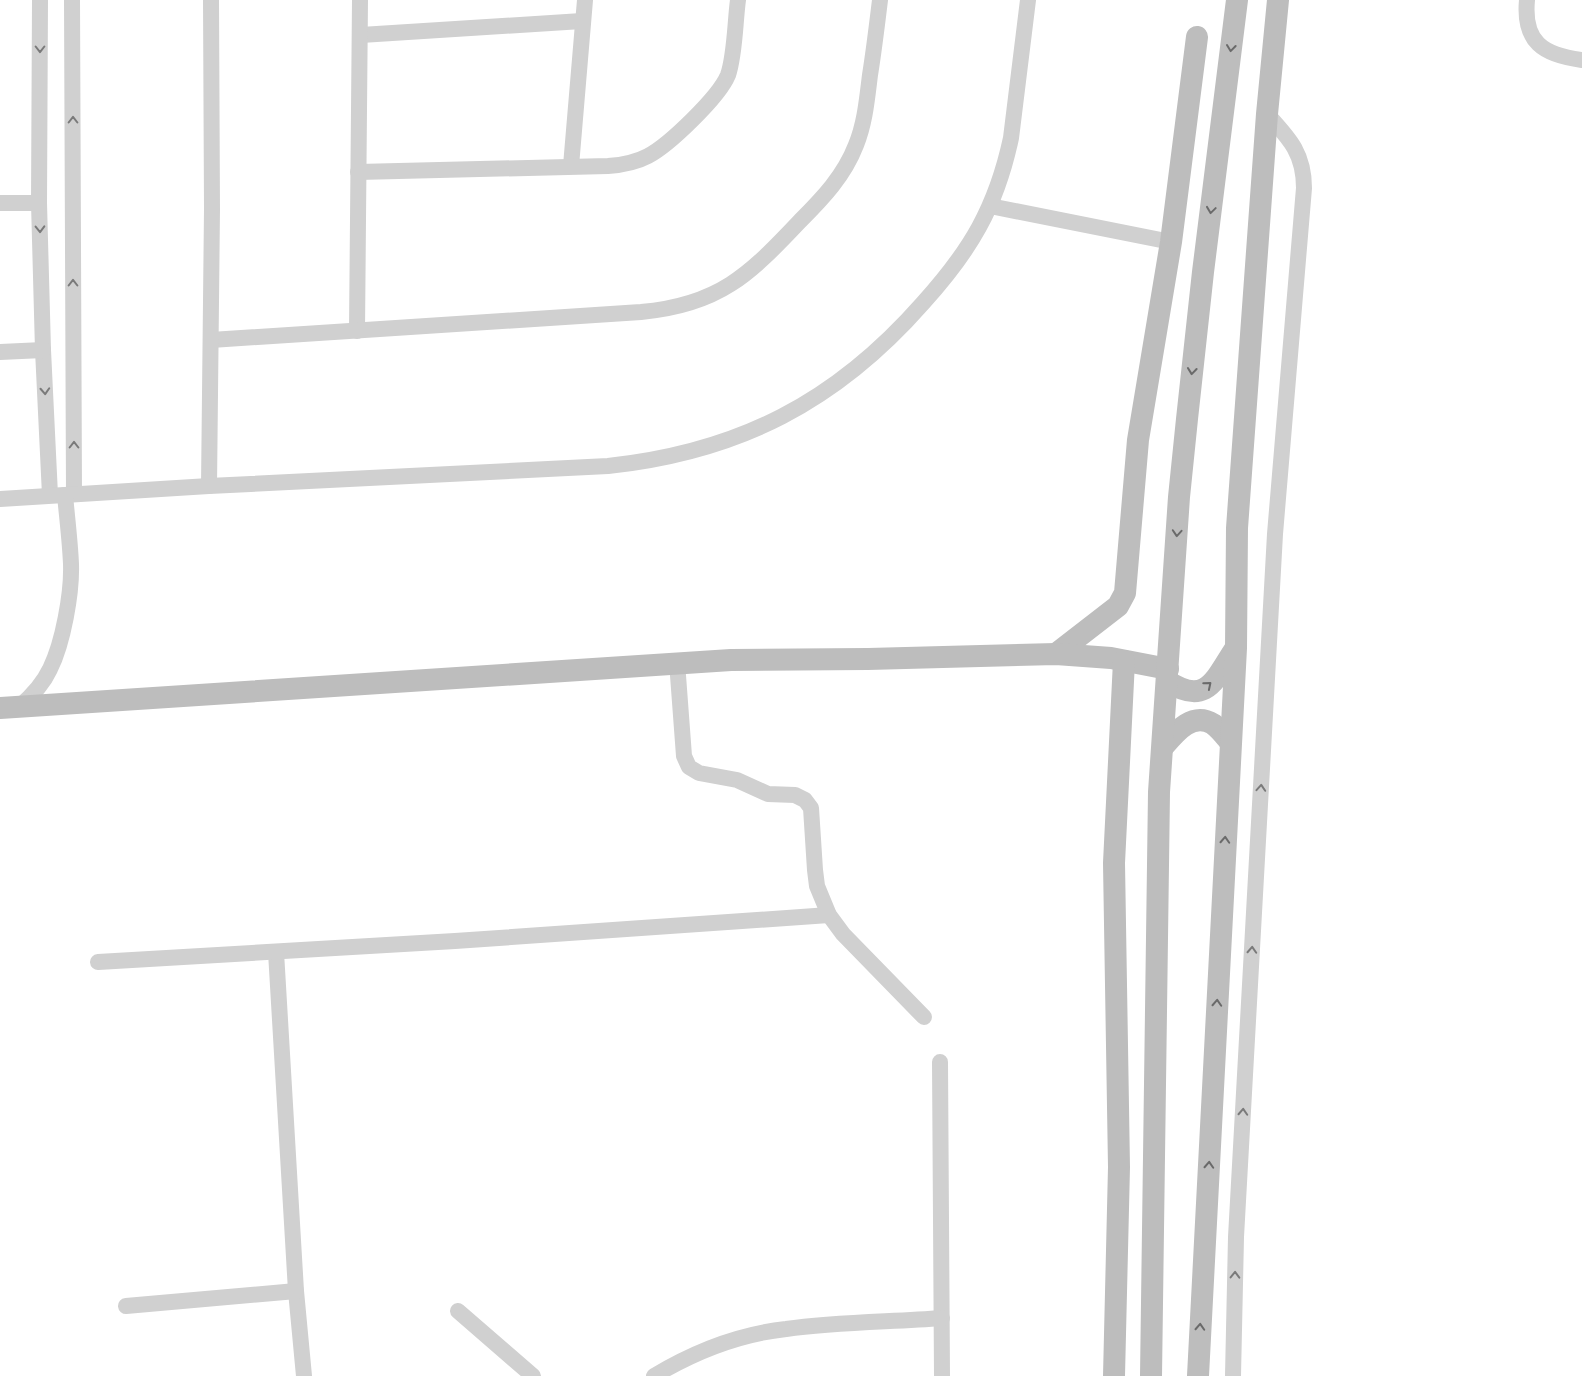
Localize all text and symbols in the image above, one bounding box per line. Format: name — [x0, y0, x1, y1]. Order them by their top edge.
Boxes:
one-way arrow — [35, 45, 45, 53]
one-way arrow — [1226, 45, 1237, 53]
one-way arrow — [68, 116, 78, 124]
one-way arrow — [1206, 206, 1217, 214]
one-way arrow — [35, 225, 45, 233]
one-way arrow — [68, 278, 78, 286]
one-way arrow — [1186, 367, 1197, 375]
one-way arrow — [39, 387, 50, 395]
one-way arrow — [69, 441, 79, 448]
one-way arrow — [1172, 529, 1183, 537]
one-way arrow — [1203, 681, 1212, 690]
one-way arrow — [1255, 784, 1266, 792]
one-way arrow — [1220, 836, 1231, 844]
one-way arrow — [1246, 946, 1257, 954]
one-way arrow — [1211, 998, 1222, 1006]
one-way arrow — [1237, 1108, 1248, 1116]
one-way arrow — [1203, 1161, 1214, 1169]
one-way arrow — [1230, 1271, 1240, 1278]
one-way arrow — [1195, 1323, 1206, 1331]

